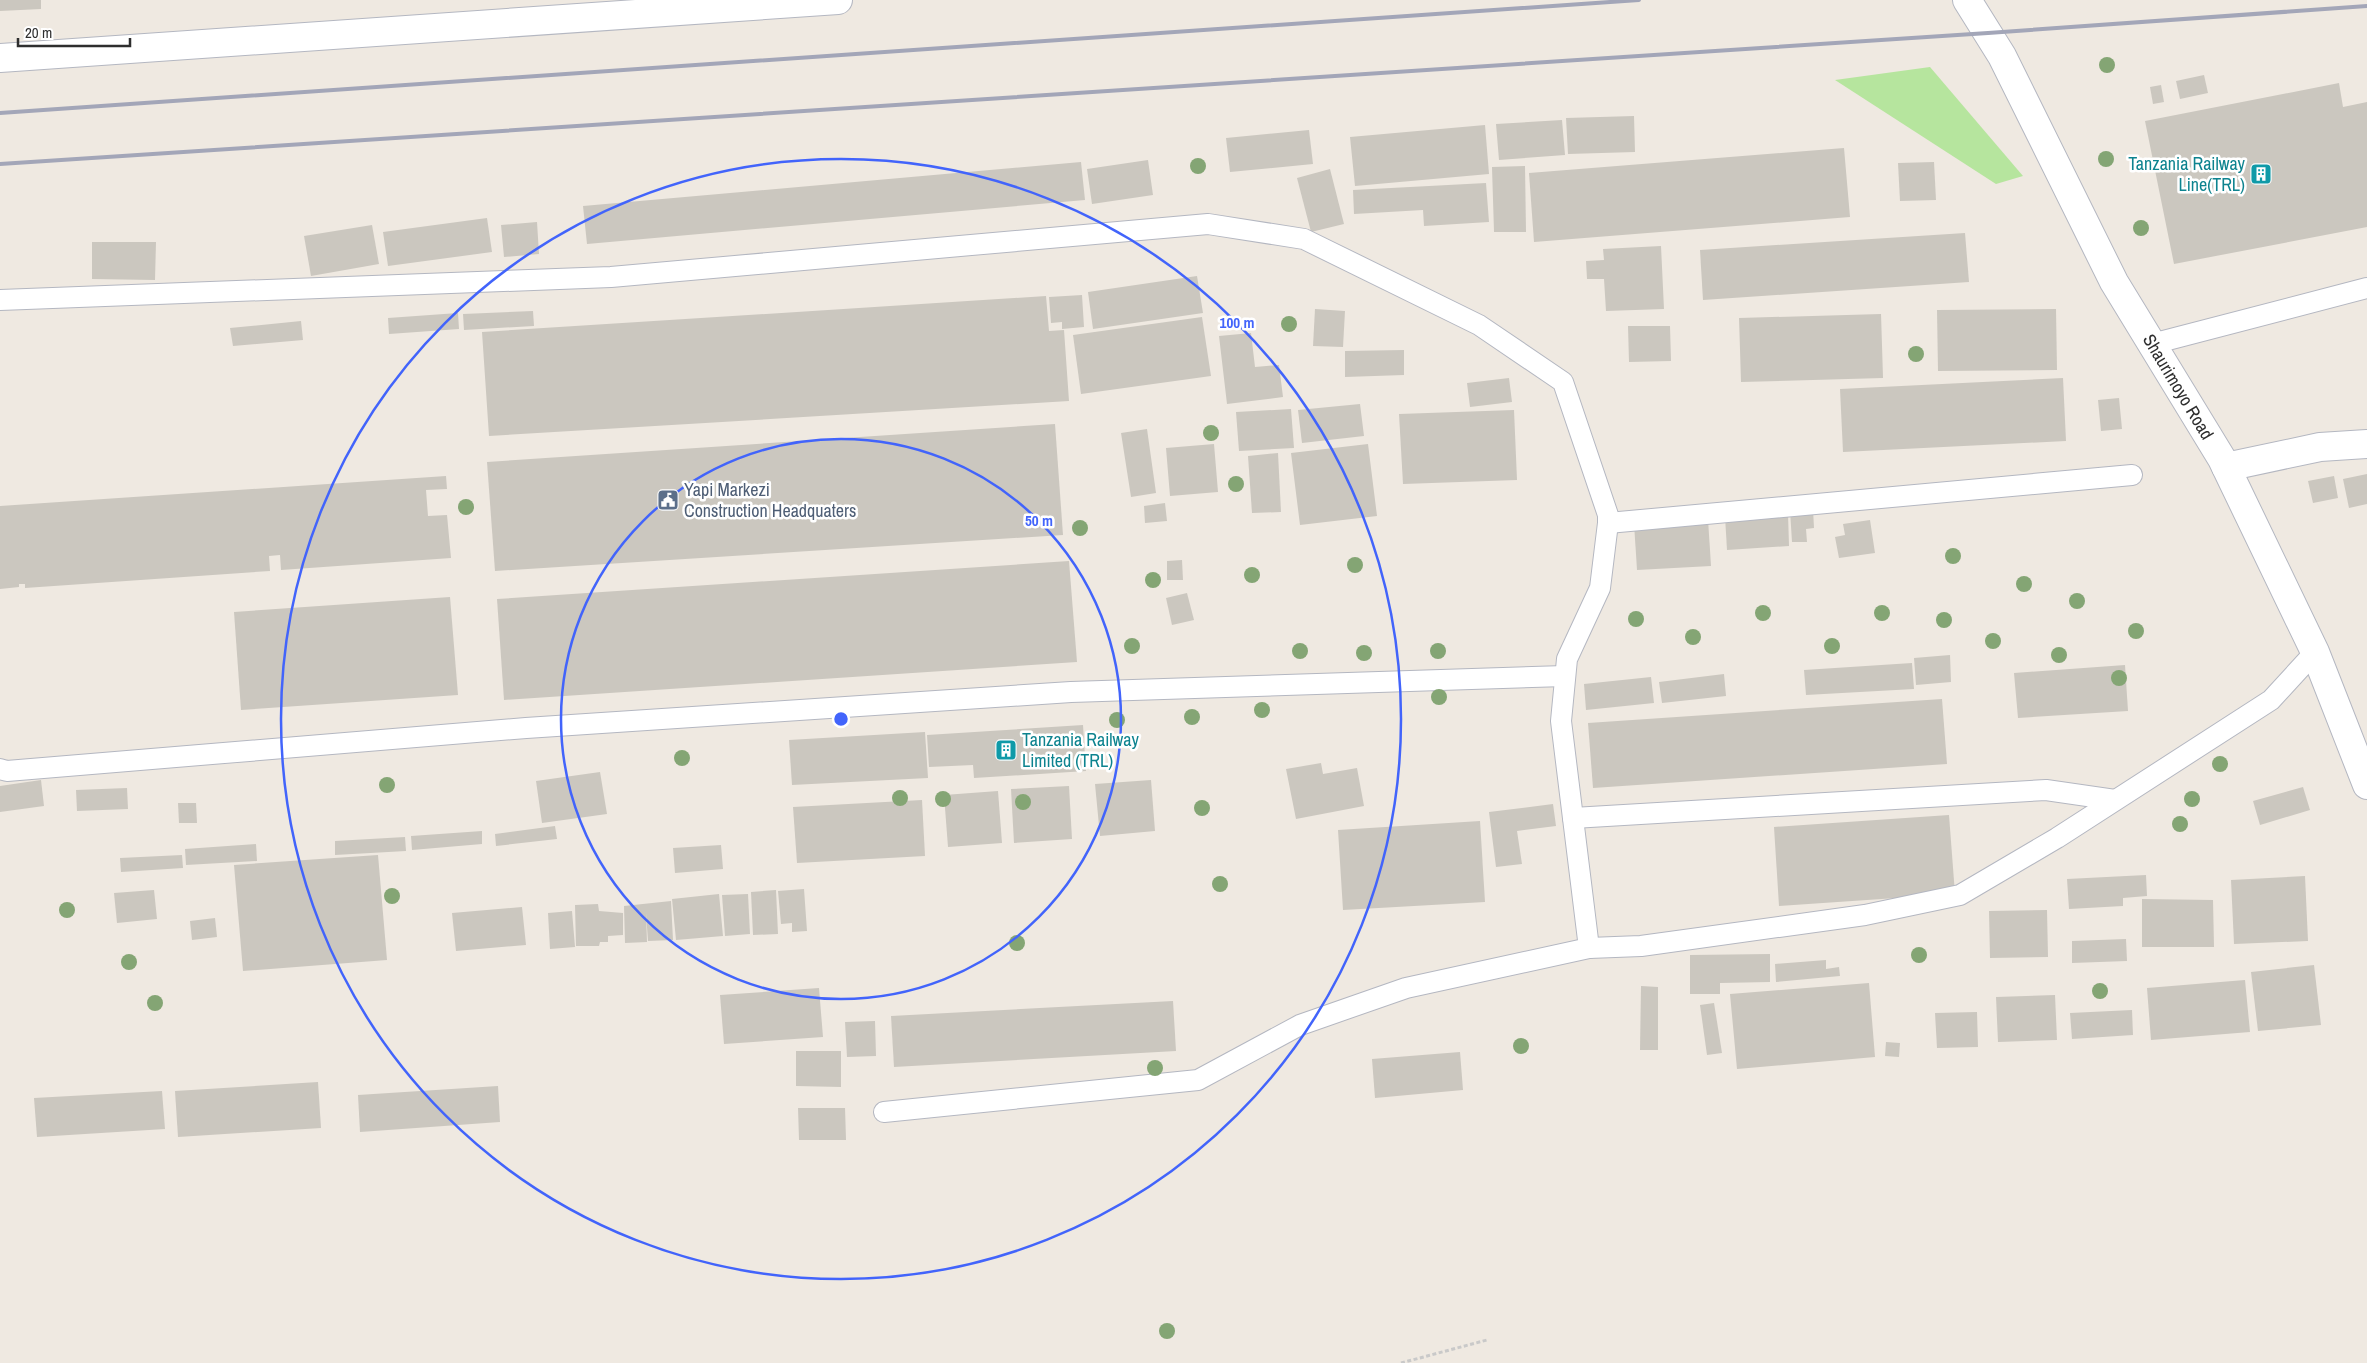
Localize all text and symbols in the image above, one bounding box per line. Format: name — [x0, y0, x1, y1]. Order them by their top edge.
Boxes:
scale bar — [18, 15, 130, 47]
text: 20 m — [25, 22, 52, 43]
place label: Tanzania Railway Line(TRL) — [2128, 151, 2246, 197]
building icon: Tanzania Railway Line(TRL) — [2249, 162, 2273, 186]
text: 100 m — [1220, 312, 1254, 333]
street label: Shaurimoyo Road — [2137, 329, 2220, 444]
place label: Yapi Markezi Construction Headquaters — [684, 477, 856, 523]
public building icon: Yapi Markezi Construction Headquaters — [656, 488, 680, 512]
text: 50 m — [1025, 510, 1053, 531]
centre of rings — [832, 710, 850, 728]
place label: Tanzania Railway Limited (TRL) — [1022, 727, 1139, 773]
building icon: Tanzania Railway Limited (TRL) — [994, 738, 1018, 762]

